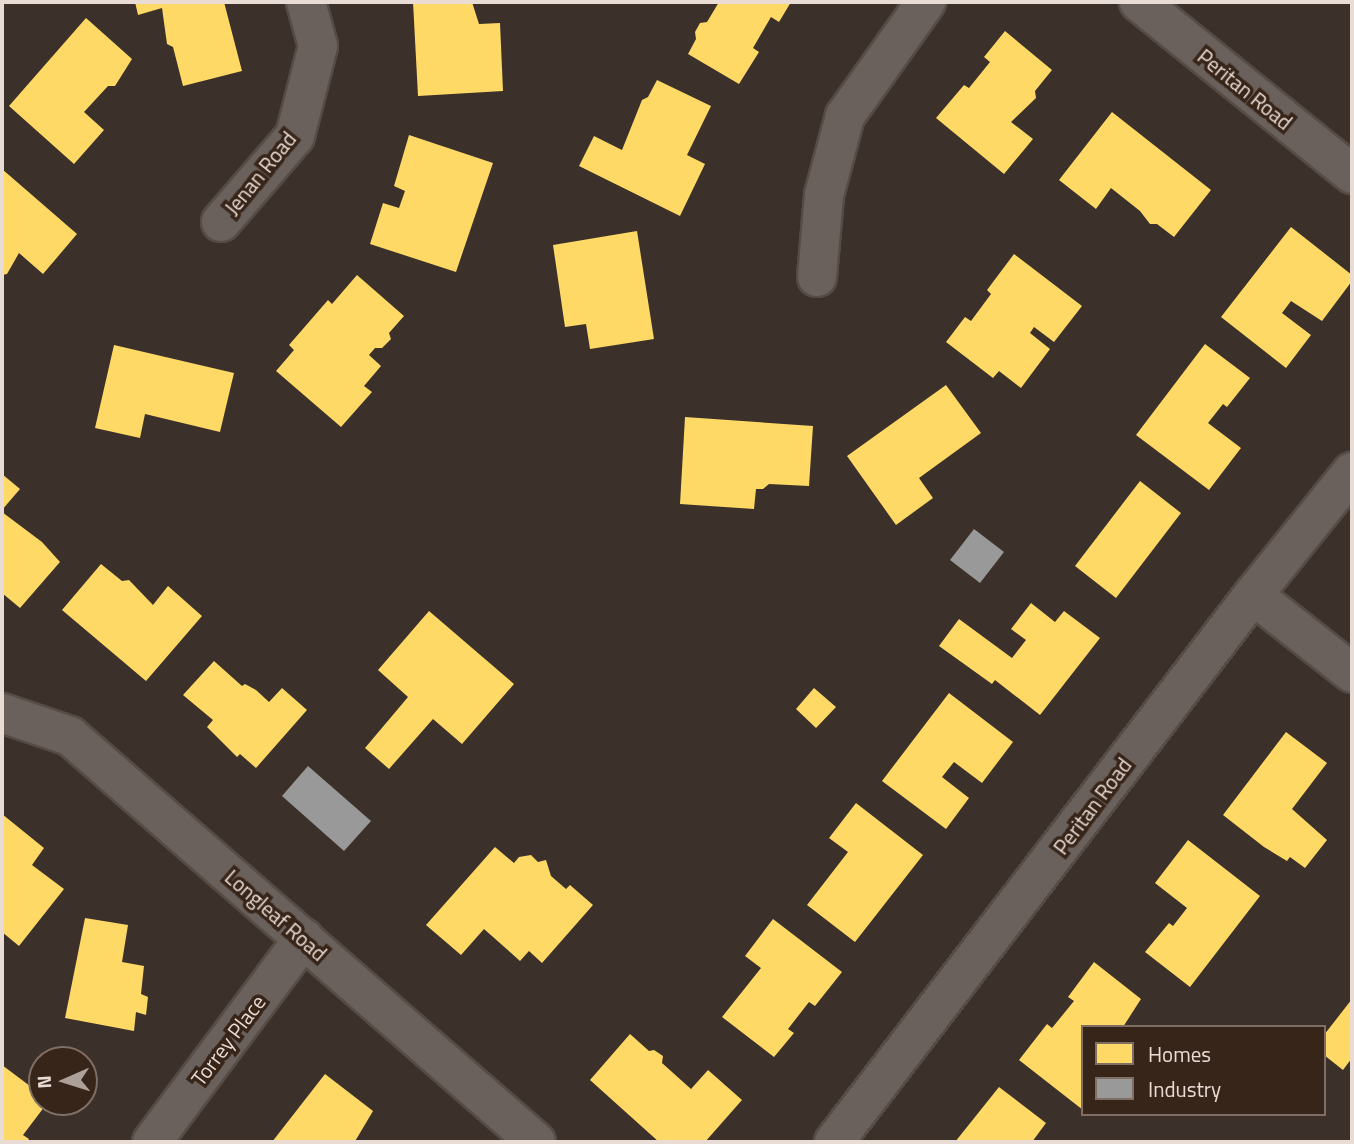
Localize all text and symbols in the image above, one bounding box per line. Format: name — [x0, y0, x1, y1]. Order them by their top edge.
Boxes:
street label: Peritan Road — [1193, 43, 1297, 135]
street label: Jenan Road — [219, 126, 301, 220]
street label: Peritan Road — [1048, 753, 1136, 859]
street label: Longleaf Road — [220, 864, 332, 966]
street label: Torrey Place — [186, 990, 270, 1090]
legend — [1081, 1025, 1326, 1116]
text: Homes — [1148, 1038, 1211, 1070]
north arrow — [28, 1046, 98, 1116]
text: Industry — [1148, 1073, 1221, 1105]
text: N — [29, 1075, 58, 1089]

